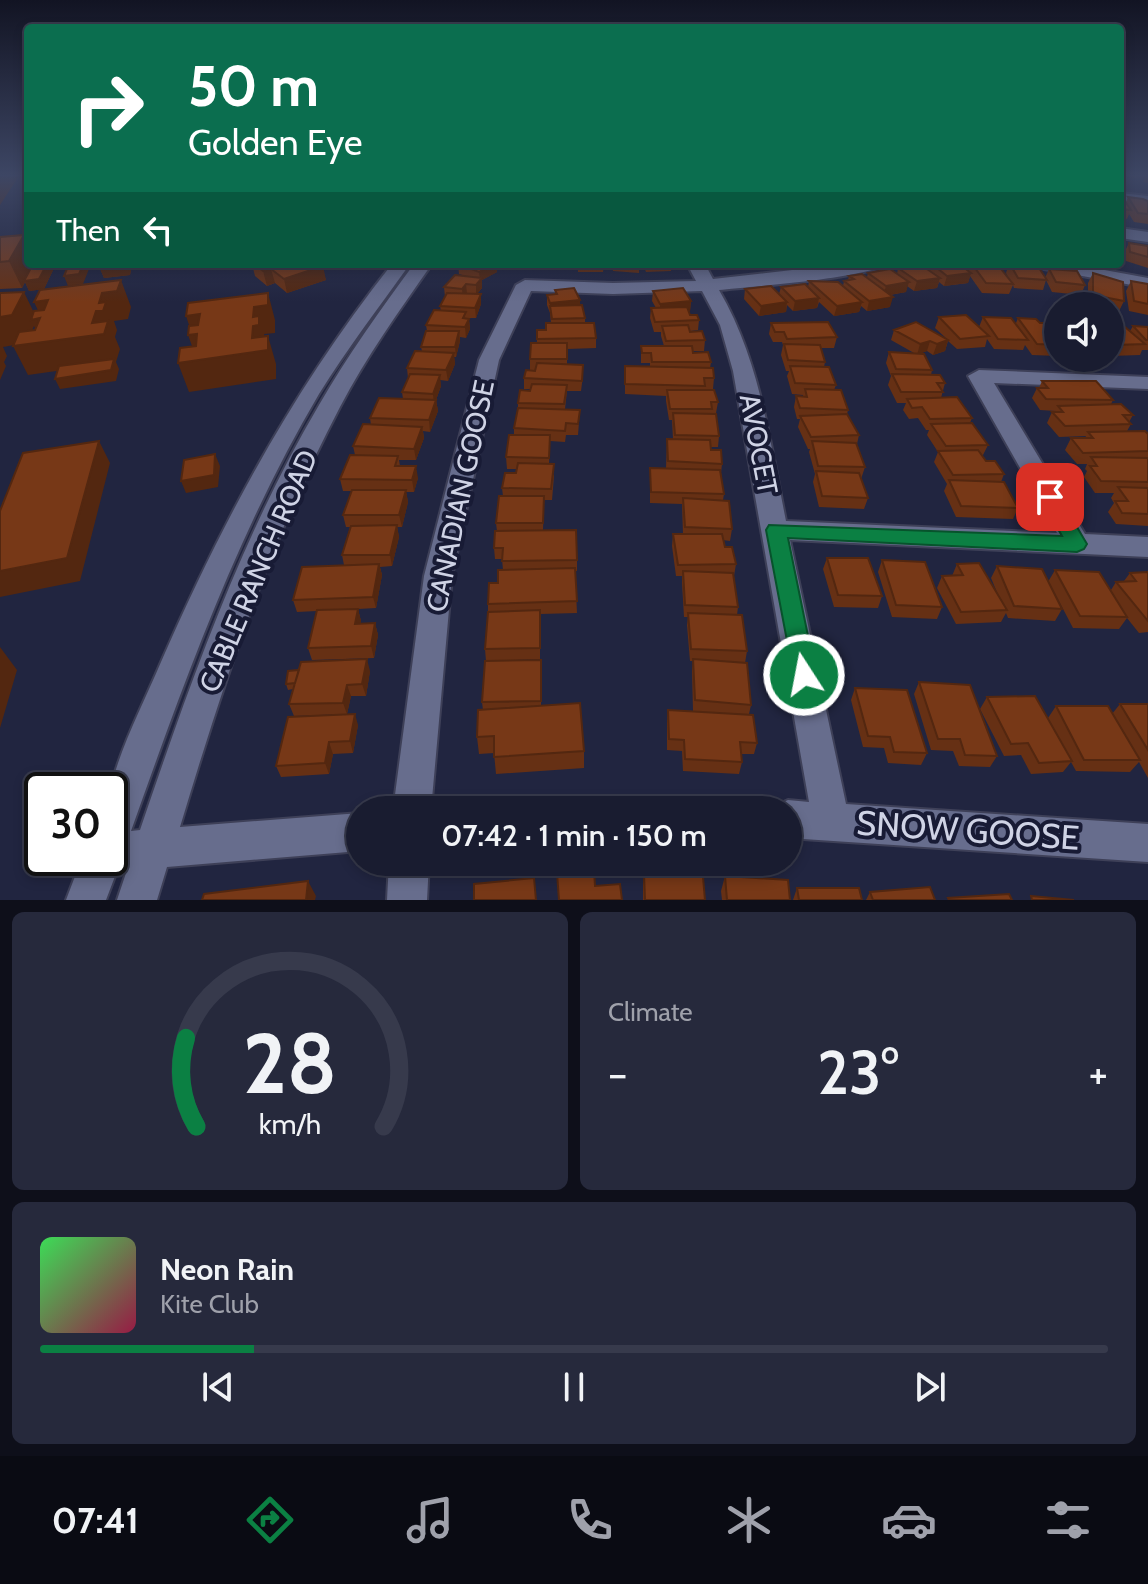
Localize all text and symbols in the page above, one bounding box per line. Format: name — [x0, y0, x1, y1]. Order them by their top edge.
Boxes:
text: 50 m — [188, 52, 319, 120]
icon: right — [56, 56, 160, 160]
text: Golden Eye — [188, 120, 362, 164]
icon: left — [136, 208, 180, 252]
text: Then — [56, 212, 120, 249]
map controls — [1044, 292, 1124, 372]
button: sound — [1044, 292, 1124, 372]
street label: CANADIAN GOOSE — [419, 377, 501, 615]
street label: AVOCET — [733, 391, 785, 497]
street label: CABLE RANCH ROAD — [192, 445, 324, 697]
pin — [1016, 463, 1084, 531]
icon: arrive — [1028, 475, 1072, 519]
position arrow — [762, 633, 846, 717]
speed limit sign: 30 — [24, 772, 128, 876]
street label: SNOW GOOSE — [855, 801, 1081, 859]
text: 07:42 · 1 min · 150 m — [441, 817, 707, 854]
text: Climate — [608, 996, 693, 1028]
text: 28 — [243, 1013, 337, 1114]
text: 23° — [817, 1036, 899, 1109]
text: − — [608, 1047, 627, 1100]
text: + — [1089, 1047, 1108, 1100]
text: km/h — [259, 1106, 321, 1141]
text: Neon Rain — [160, 1251, 294, 1288]
text: Kite Club — [160, 1288, 259, 1320]
icon: previous — [196, 1365, 240, 1409]
icon: pause — [552, 1365, 596, 1409]
icon: next — [908, 1365, 952, 1409]
icon: directions — [242, 1492, 298, 1548]
icon: music — [402, 1492, 458, 1548]
icon: phone — [562, 1492, 618, 1548]
icon: climate — [721, 1492, 777, 1548]
icon: car — [881, 1492, 937, 1548]
icon: filters — [1040, 1492, 1096, 1548]
text: 07:41 — [52, 1498, 139, 1542]

